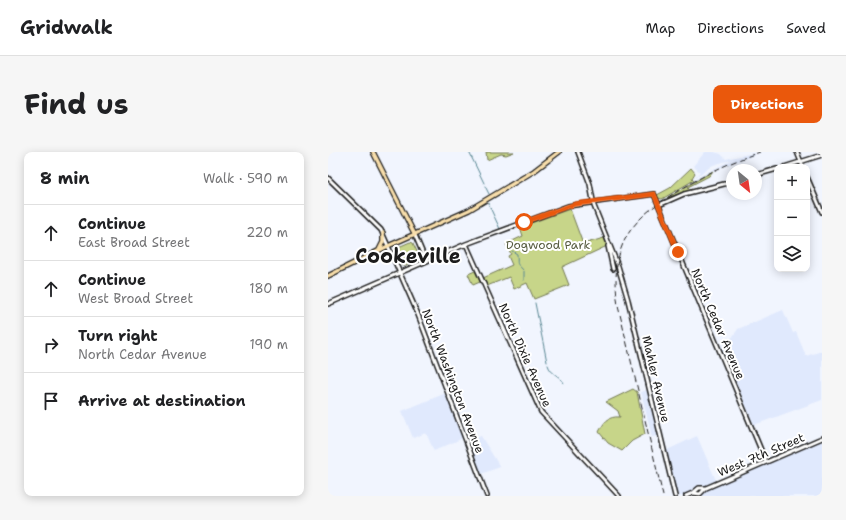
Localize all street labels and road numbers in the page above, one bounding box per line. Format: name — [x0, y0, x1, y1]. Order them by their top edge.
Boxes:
street label: North Cedar Avenue — [687, 266, 749, 382]
street label: North Dixie Avenue — [495, 301, 555, 410]
street label: North Washington Avenue — [418, 307, 488, 456]
street label: Mahler Avenue — [638, 334, 674, 424]
street label: West 7th Street — [715, 429, 807, 481]

